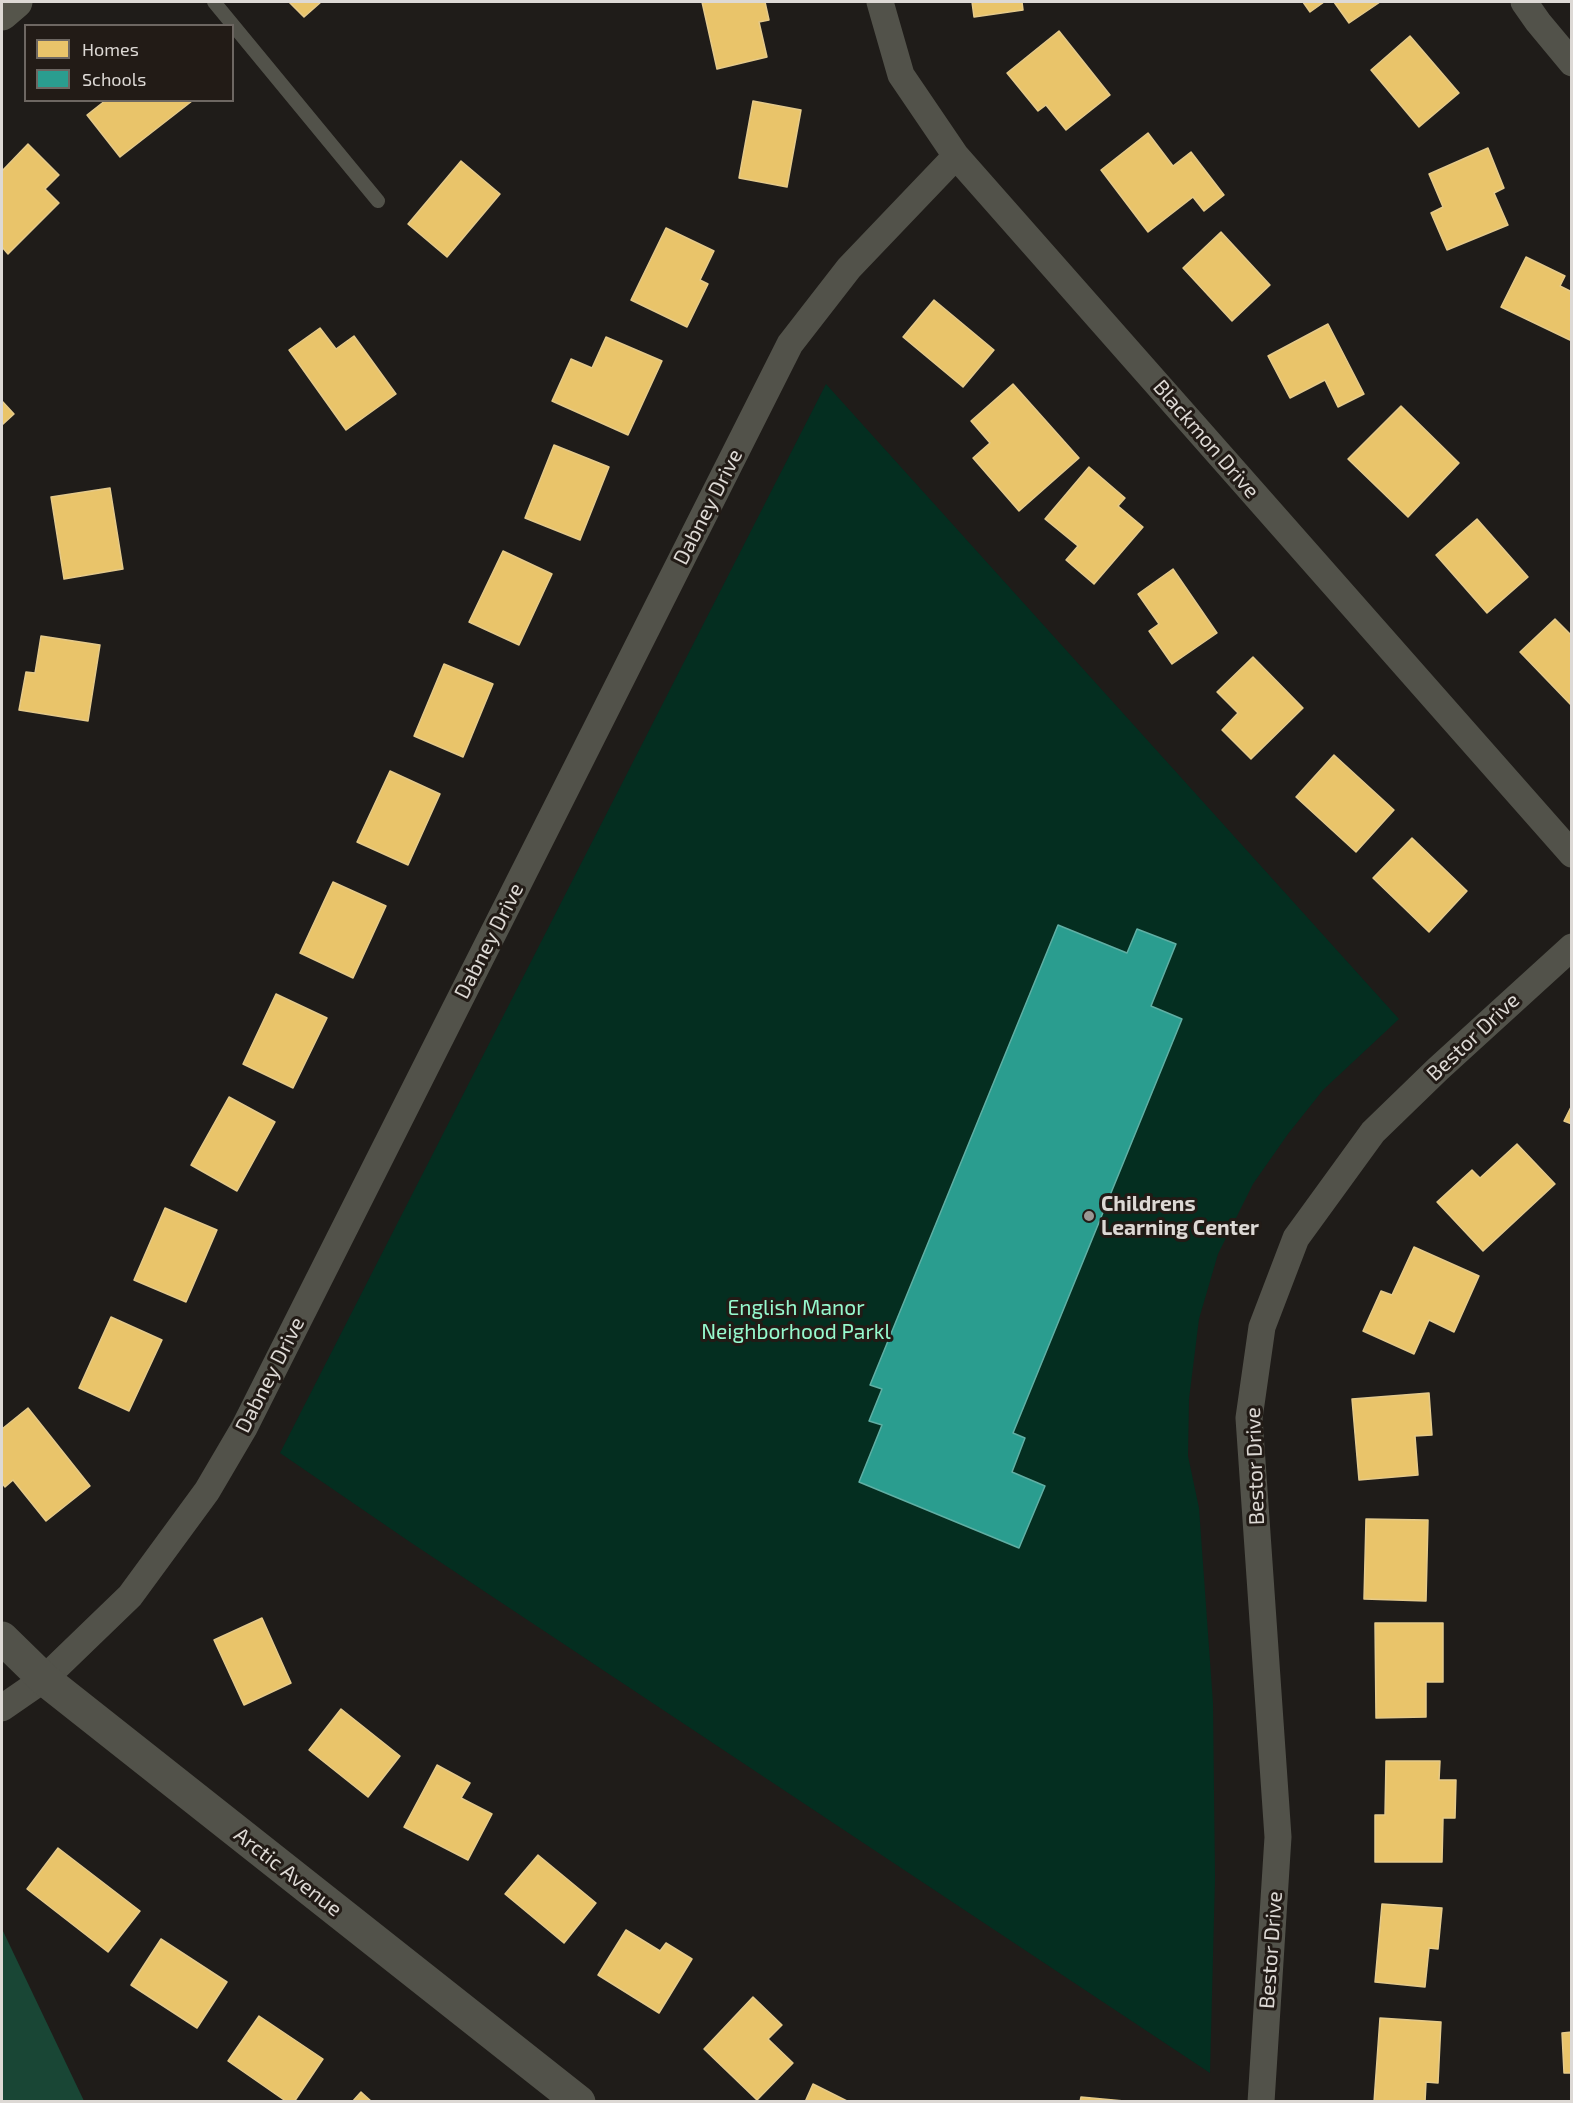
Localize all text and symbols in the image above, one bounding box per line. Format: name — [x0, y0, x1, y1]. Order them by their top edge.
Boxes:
legend — [24, 24, 234, 102]
text: Homes — [82, 38, 139, 60]
text: Schools — [82, 68, 146, 90]
street label: Blackmon Drive — [1148, 375, 1264, 503]
street label: Dabney Drive — [668, 445, 748, 569]
street label: Dabney Drive — [449, 879, 529, 1003]
street label: Bestor Drive — [1421, 988, 1525, 1086]
place label: Childrens Learning Center — [1101, 1191, 1259, 1241]
marker: Childrens Learning Center — [1082, 1209, 1096, 1223]
park label: English Manor Neighborhood Parkl — [701, 1295, 891, 1345]
street label: Dabney Drive — [230, 1313, 310, 1437]
street label: Bestor Drive — [1240, 1407, 1270, 1525]
street label: Arctic Avenue — [229, 1822, 347, 1922]
street label: Bestor Drive — [1254, 1890, 1288, 2010]

